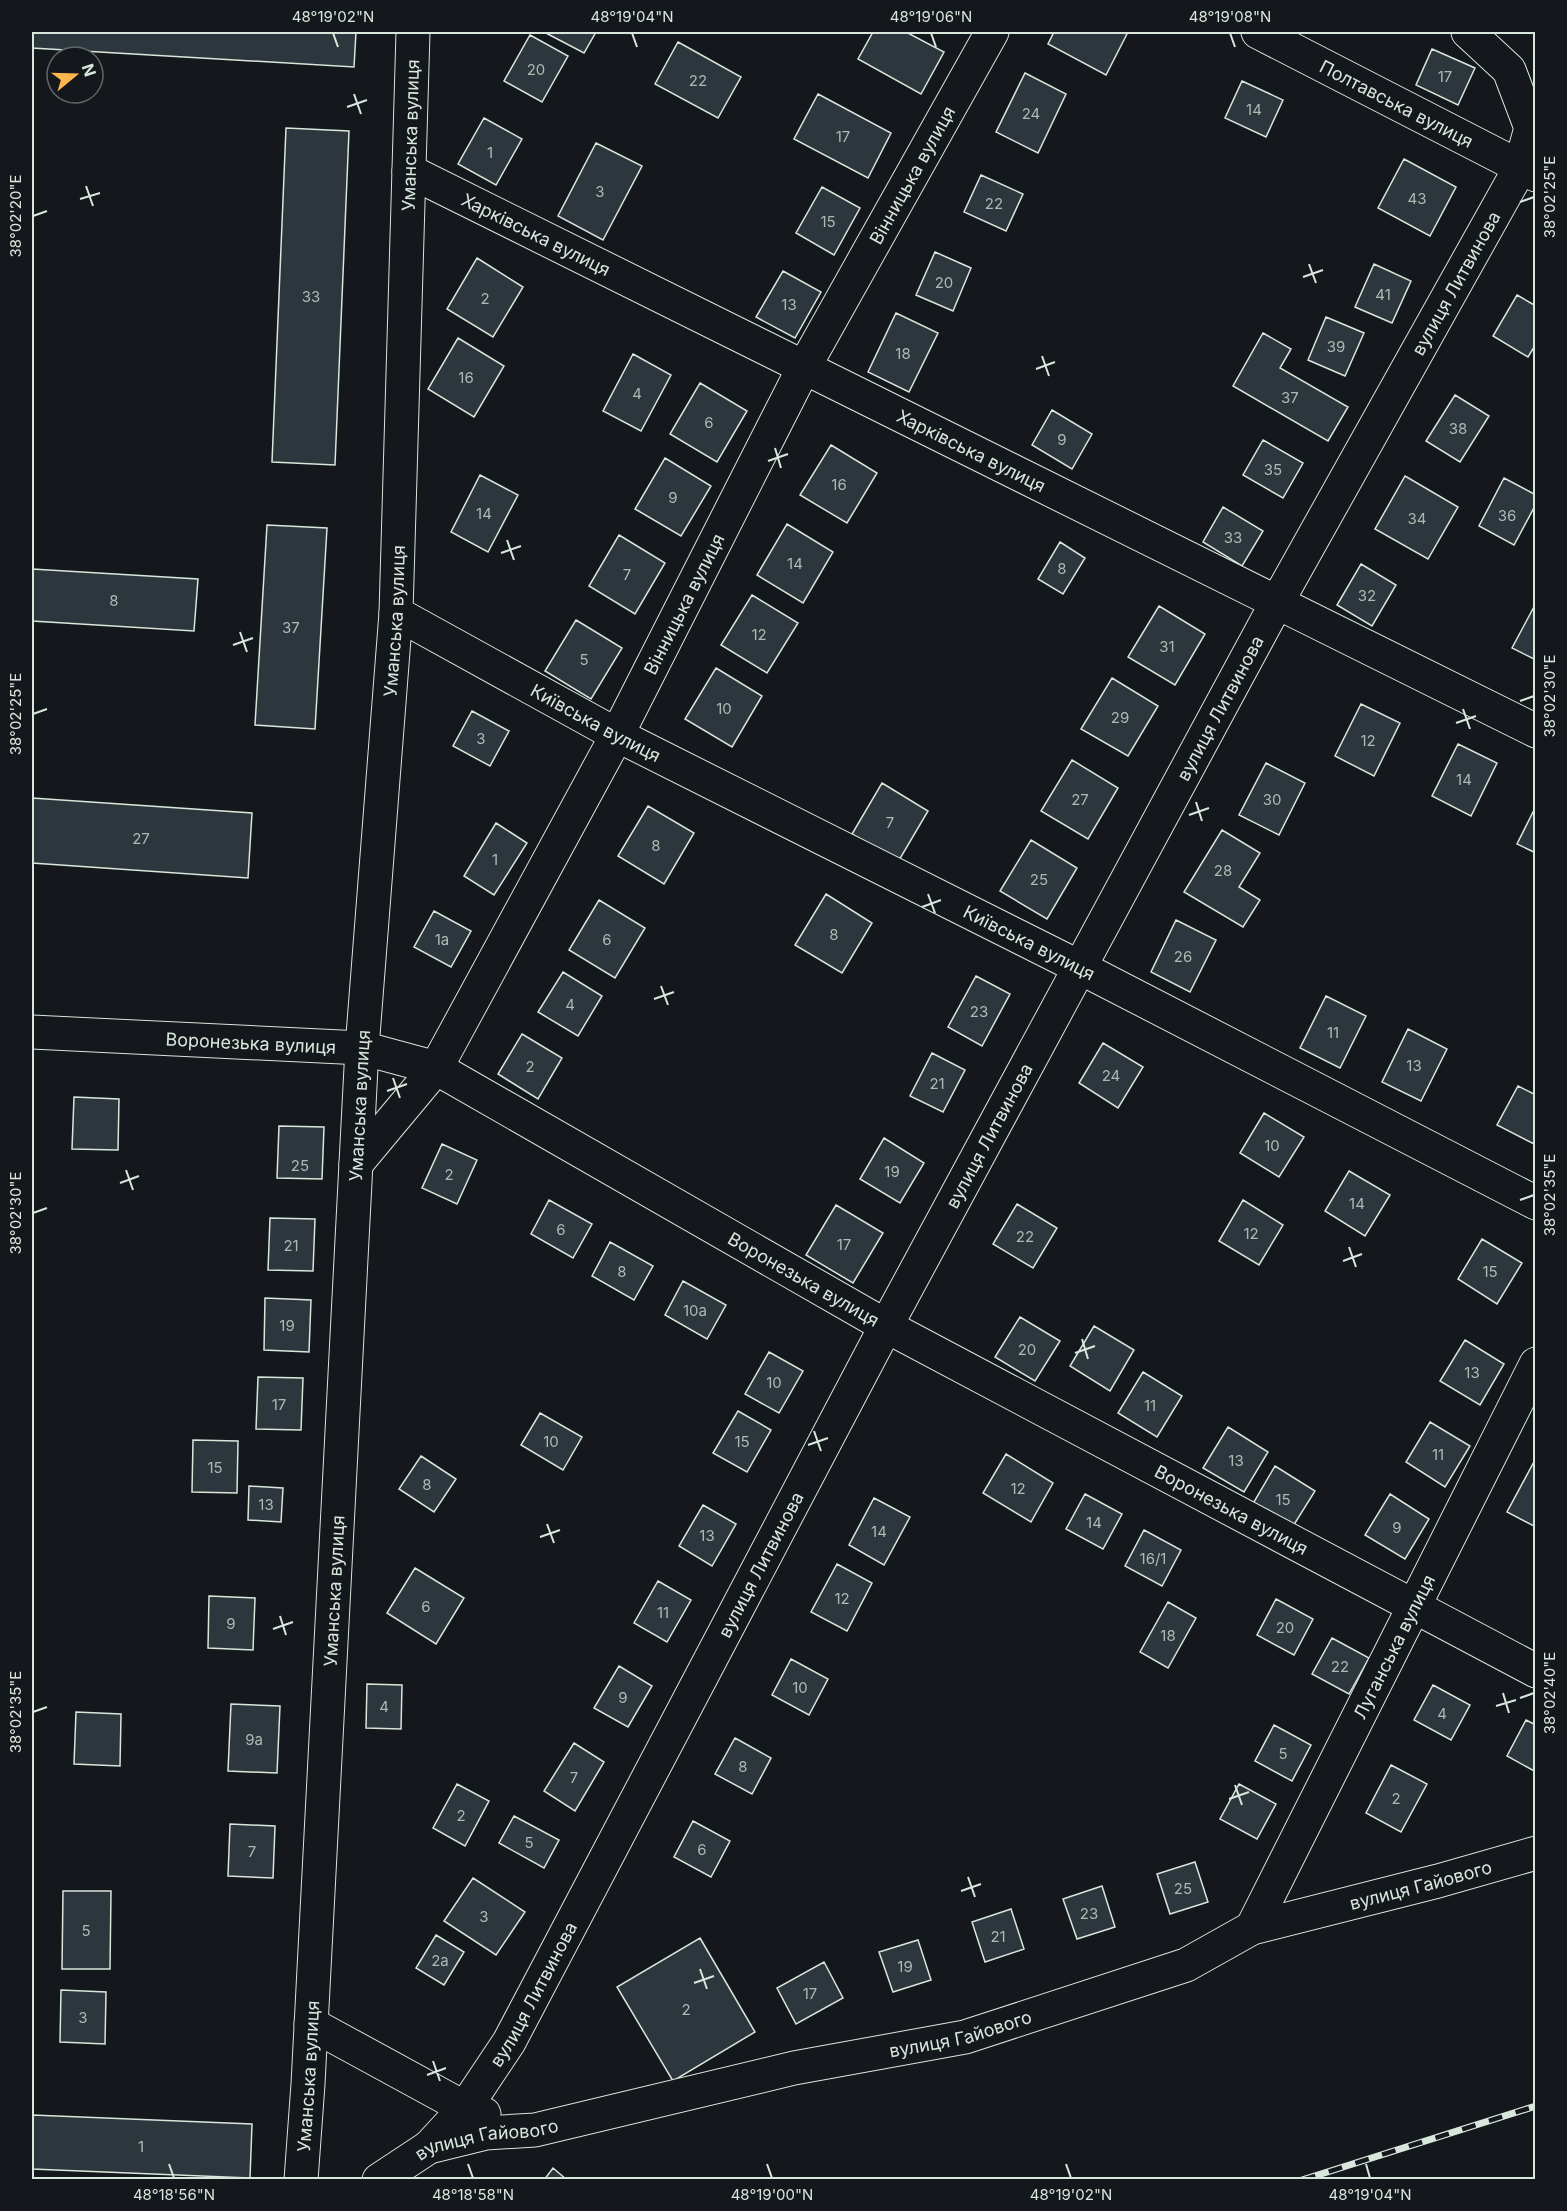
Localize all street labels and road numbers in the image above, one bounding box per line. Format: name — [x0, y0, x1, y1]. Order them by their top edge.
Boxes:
street label: Полтавська вулиця — [1316, 55, 1477, 152]
street label: Уманська вулиця — [397, 59, 423, 211]
street label: Вінницька вулиця — [865, 102, 959, 248]
street label: Харківська вулиця — [458, 188, 614, 280]
street label: вулиця Литвинова — [1407, 207, 1504, 359]
street label: Харківська вулиця — [894, 405, 1049, 496]
street label: Вінницька вулиця — [639, 530, 728, 678]
street label: Уманська вулиця — [379, 545, 408, 697]
street label: вулиця Литвинова — [1172, 632, 1267, 784]
street label: Київська вулиця — [527, 679, 664, 766]
street label: Київська вулиця — [960, 900, 1099, 984]
street label: Воронезька вулиця — [165, 1028, 337, 1057]
street label: Уманська вулиця — [345, 1029, 374, 1182]
street label: вулиця Литвинова — [941, 1059, 1037, 1212]
street label: Воронезька вулиця — [725, 1227, 883, 1330]
street label: Воронезька вулиця — [1151, 1460, 1312, 1559]
street label: вулиця Литвинова — [713, 1488, 807, 1641]
street label: Уманська вулиця — [319, 1515, 348, 1667]
street label: Луганська вулиця — [1349, 1571, 1439, 1722]
street label: вулиця Гайового — [1347, 1856, 1494, 1913]
street label: вулиця Литвинова — [485, 1918, 581, 2070]
street label: Уманська вулиця — [293, 2000, 323, 2153]
street label: вулиця Гайового — [887, 2006, 1034, 2061]
street label: вулиця Гайового — [411, 2114, 560, 2164]

